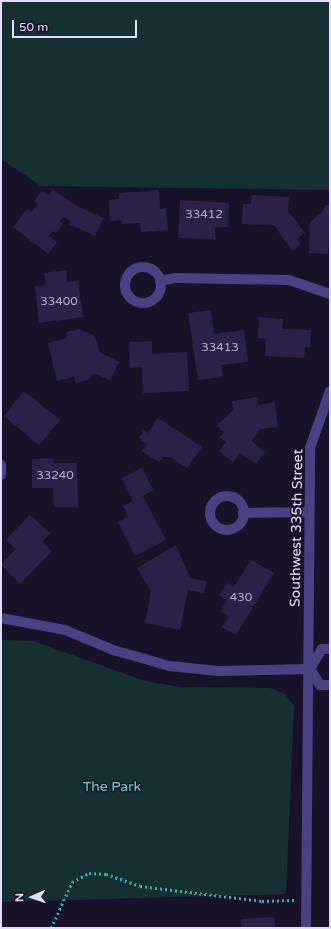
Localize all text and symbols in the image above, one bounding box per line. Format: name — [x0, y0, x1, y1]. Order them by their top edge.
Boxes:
scale bar — [14, 12, 139, 38]
text: 50 m — [19, 20, 48, 34]
house number: 33412 — [185, 208, 223, 222]
house number: 33400 — [40, 295, 78, 309]
house number: 33413 — [201, 341, 239, 355]
street label: Southwest 335th Street — [287, 449, 307, 607]
house number: 33240 — [36, 469, 74, 483]
house number: 430 — [230, 591, 252, 605]
park label: The Park — [83, 779, 141, 795]
north arrow — [12, 877, 52, 917]
text: N — [13, 893, 26, 902]

